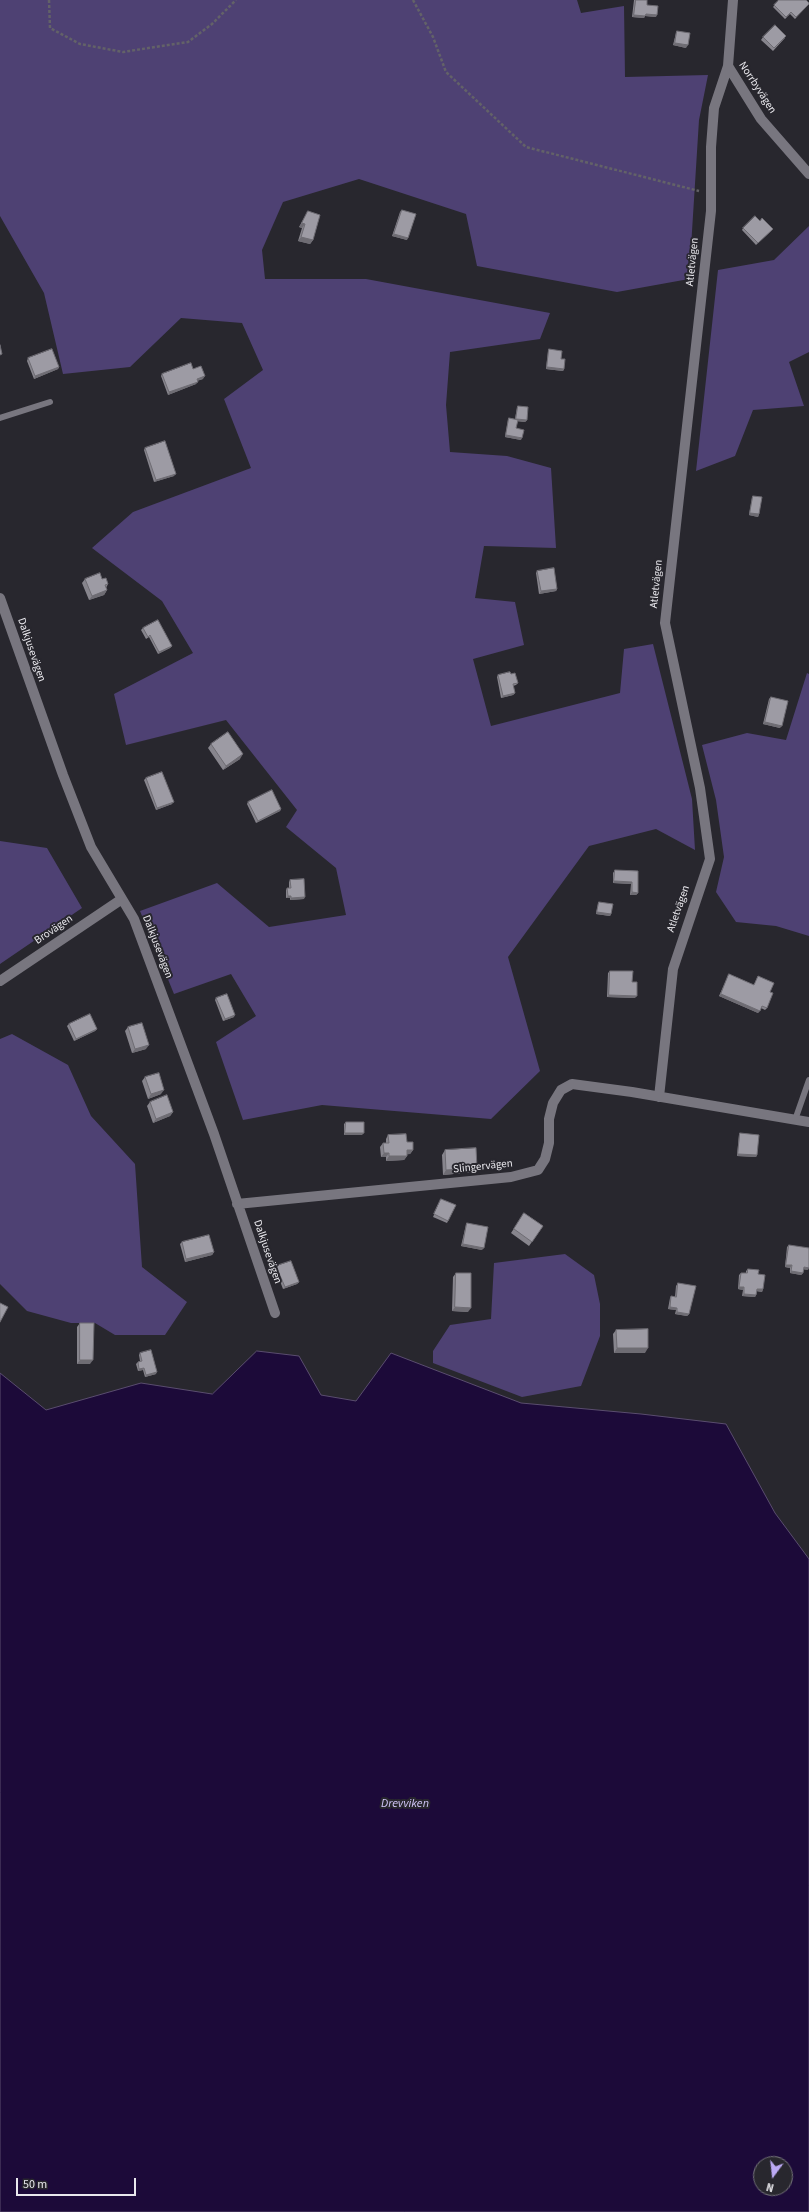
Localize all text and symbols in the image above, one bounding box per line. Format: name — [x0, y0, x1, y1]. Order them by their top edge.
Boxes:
street label: Norrbyvägen — [735, 60, 779, 116]
street label: Atletvägen — [684, 237, 702, 287]
street label: Atletvägen — [648, 559, 666, 609]
street label: Dalkjusevägen — [14, 616, 48, 684]
street label: Atletvägen — [665, 884, 693, 934]
street label: Brovägen — [32, 912, 76, 948]
street label: Dalkjusevägen — [139, 914, 175, 980]
street label: Slingervägen — [453, 1157, 513, 1177]
street label: Dalkjusevägen — [250, 1218, 284, 1286]
water label: Drevviken — [381, 1797, 429, 1811]
north arrow — [753, 2156, 793, 2196]
scale bar — [18, 2170, 138, 2196]
text: 50 m — [23, 2176, 47, 2193]
text: N — [765, 2179, 776, 2195]

